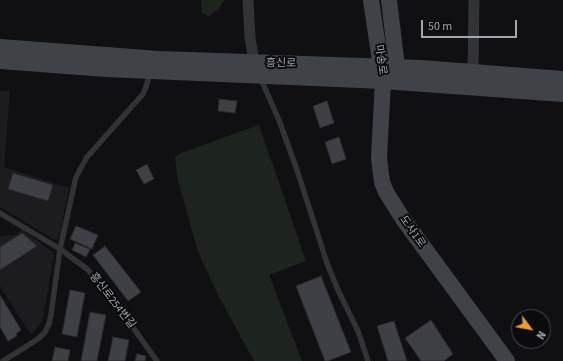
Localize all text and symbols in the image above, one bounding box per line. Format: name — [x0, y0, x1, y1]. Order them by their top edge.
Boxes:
scale bar — [423, 12, 519, 38]
text: 50 m — [428, 18, 452, 35]
street label: 마송로 — [371, 44, 389, 76]
street label: 흥신로 — [266, 57, 296, 71]
street label: 도사1로 — [396, 214, 428, 250]
street label: 흥신로254번길 — [86, 271, 138, 331]
north arrow — [511, 309, 551, 349]
text: N — [532, 328, 549, 342]

